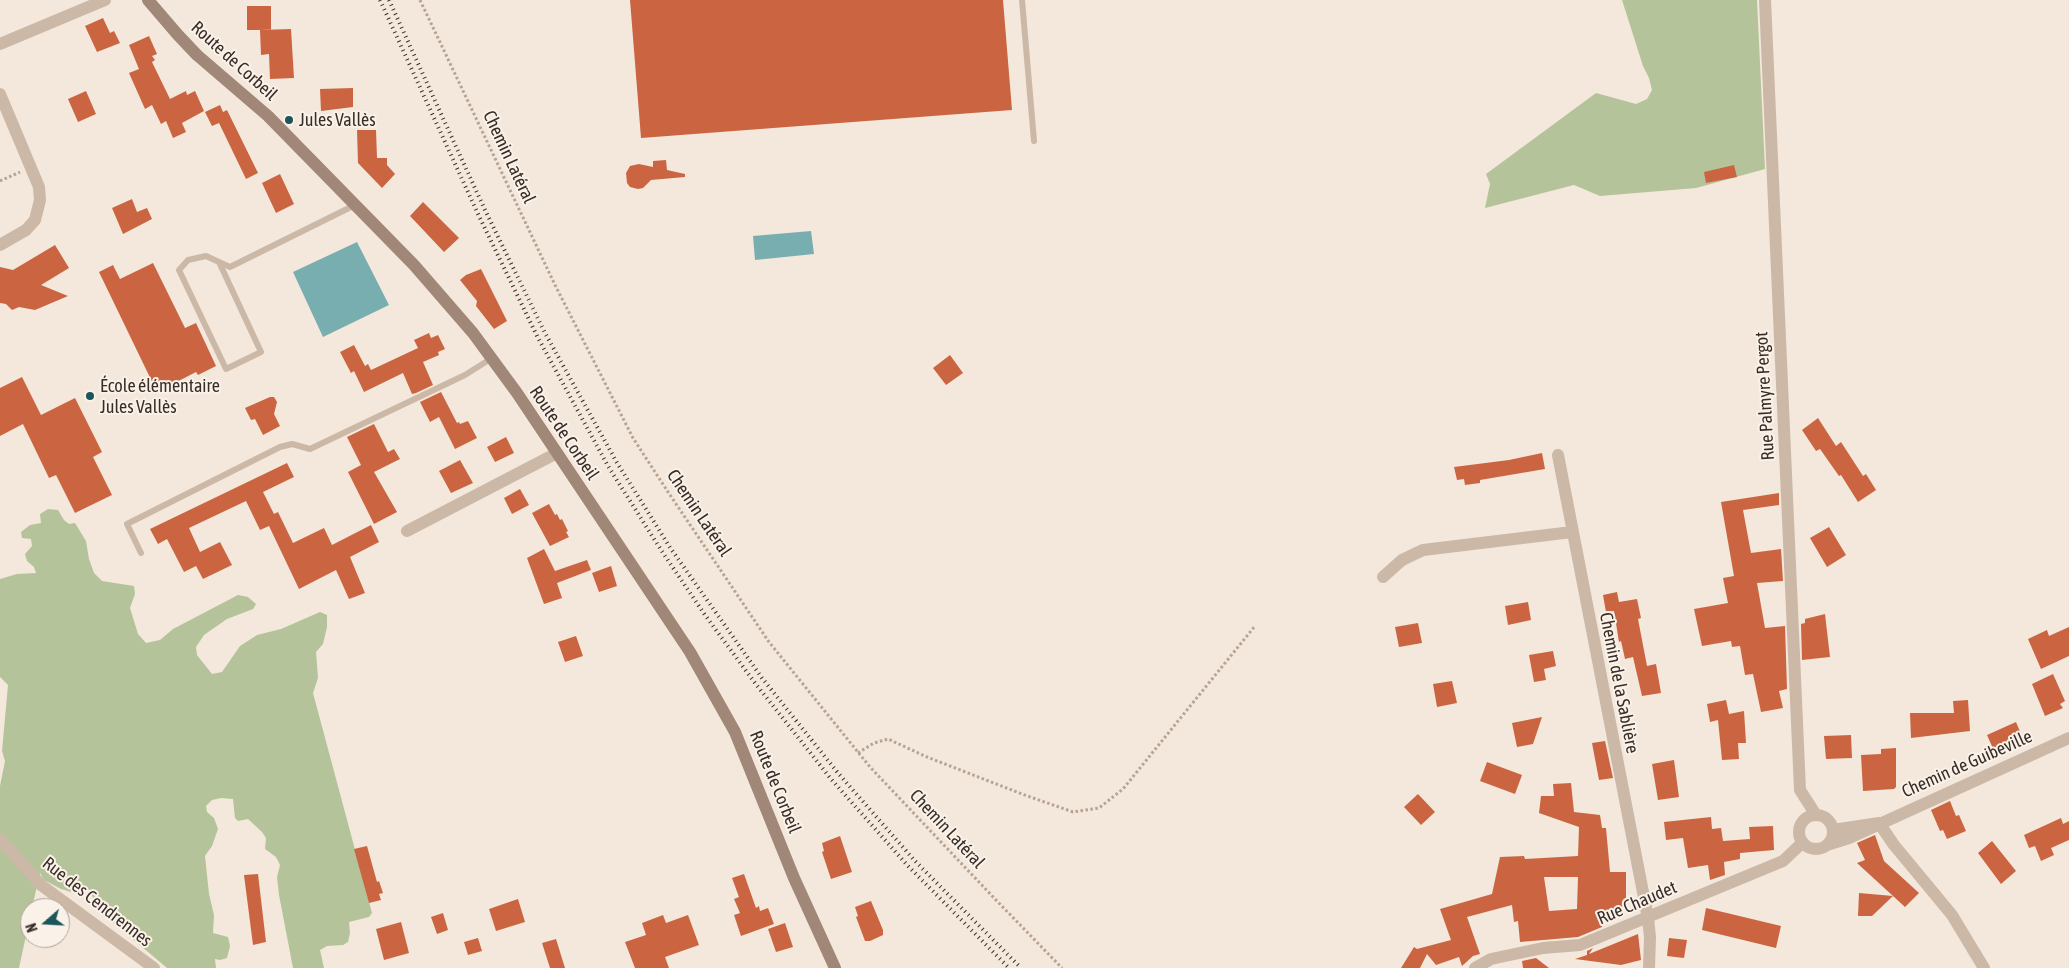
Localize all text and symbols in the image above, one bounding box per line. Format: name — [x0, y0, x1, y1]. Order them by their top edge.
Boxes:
street label: Route de Corbeil — [186, 17, 282, 105]
street label: Chemin Latéral — [478, 107, 540, 207]
place label: Jules Vallès — [299, 109, 376, 131]
marker: Jules Vallès — [283, 114, 295, 126]
street label: Rue Palmyre Pergot — [1751, 331, 1779, 461]
place label: École élémentaire Jules Vallès — [100, 375, 220, 418]
street label: Route de Corbeil — [525, 382, 603, 484]
marker: École élémentaire Jules Vallès — [84, 390, 96, 402]
street label: Chemin Latéral — [662, 466, 736, 560]
street label: Chemin de la Sablière — [1595, 611, 1643, 755]
street label: Chemin de Guibeville — [1898, 726, 2036, 802]
street label: Route de Corbeil — [745, 728, 805, 836]
street label: Chemin Latéral — [905, 785, 989, 873]
street label: Rue des Cendrennes — [38, 853, 156, 951]
street label: Rue Chaudet — [1594, 877, 1680, 929]
north arrow — [20, 898, 70, 948]
text: N — [23, 921, 41, 934]

